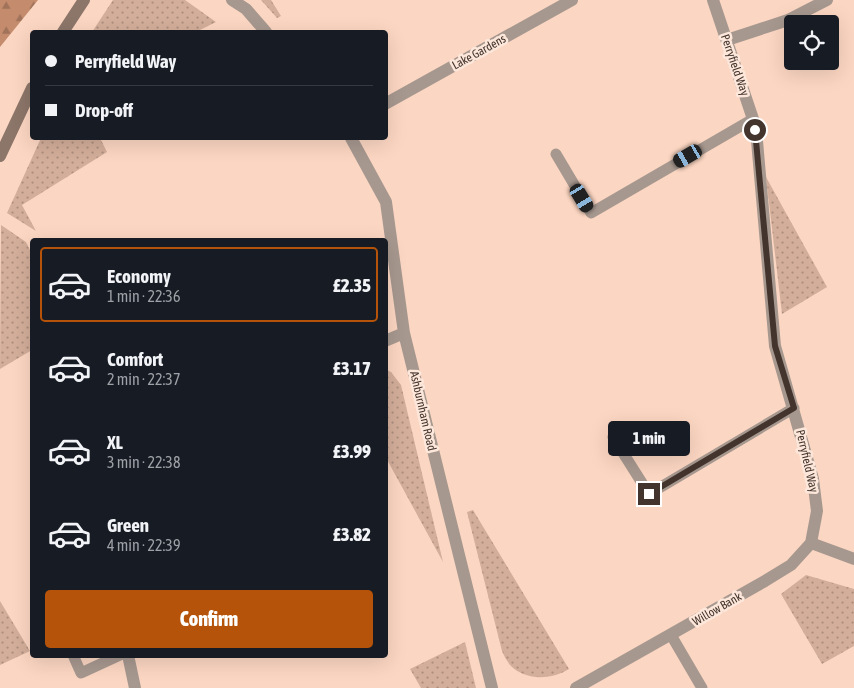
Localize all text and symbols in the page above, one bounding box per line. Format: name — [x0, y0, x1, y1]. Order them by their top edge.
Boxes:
map controls — [784, 15, 839, 70]
button: locate — [784, 15, 839, 70]
street label: Lake Gardens — [450, 32, 508, 72]
street label: Perryfield Way — [718, 32, 752, 98]
text: Perryfield Way — [75, 50, 176, 72]
text: Drop-off — [75, 99, 133, 121]
route start — [744, 119, 766, 141]
car — [671, 142, 704, 170]
car — [567, 181, 596, 215]
icon: car — [47, 262, 92, 307]
text: Economy — [107, 265, 171, 287]
text: £2.35 — [333, 274, 371, 296]
text: 1 min · 22:36 — [107, 287, 180, 305]
icon: car — [47, 345, 92, 390]
text: Comfort — [107, 348, 163, 370]
text: £3.17 — [333, 357, 371, 379]
text: 2 min · 22:37 — [107, 370, 180, 388]
street label: Ashburnham Road — [407, 370, 439, 452]
callout: 1 min — [608, 422, 690, 456]
icon: car — [47, 428, 92, 473]
street label: Perryfield Way — [793, 428, 821, 494]
text: 1 min — [633, 429, 665, 447]
text: XL — [107, 431, 123, 453]
text: £3.99 — [333, 440, 371, 462]
text: 3 min · 22:38 — [107, 453, 180, 471]
route end — [638, 483, 660, 505]
icon: car — [47, 511, 92, 556]
text: Green — [107, 514, 149, 536]
text: £3.82 — [333, 523, 371, 545]
text: 4 min · 22:39 — [107, 536, 180, 554]
street label: Willow Bank — [690, 589, 745, 629]
button: Confirm — [45, 590, 373, 648]

